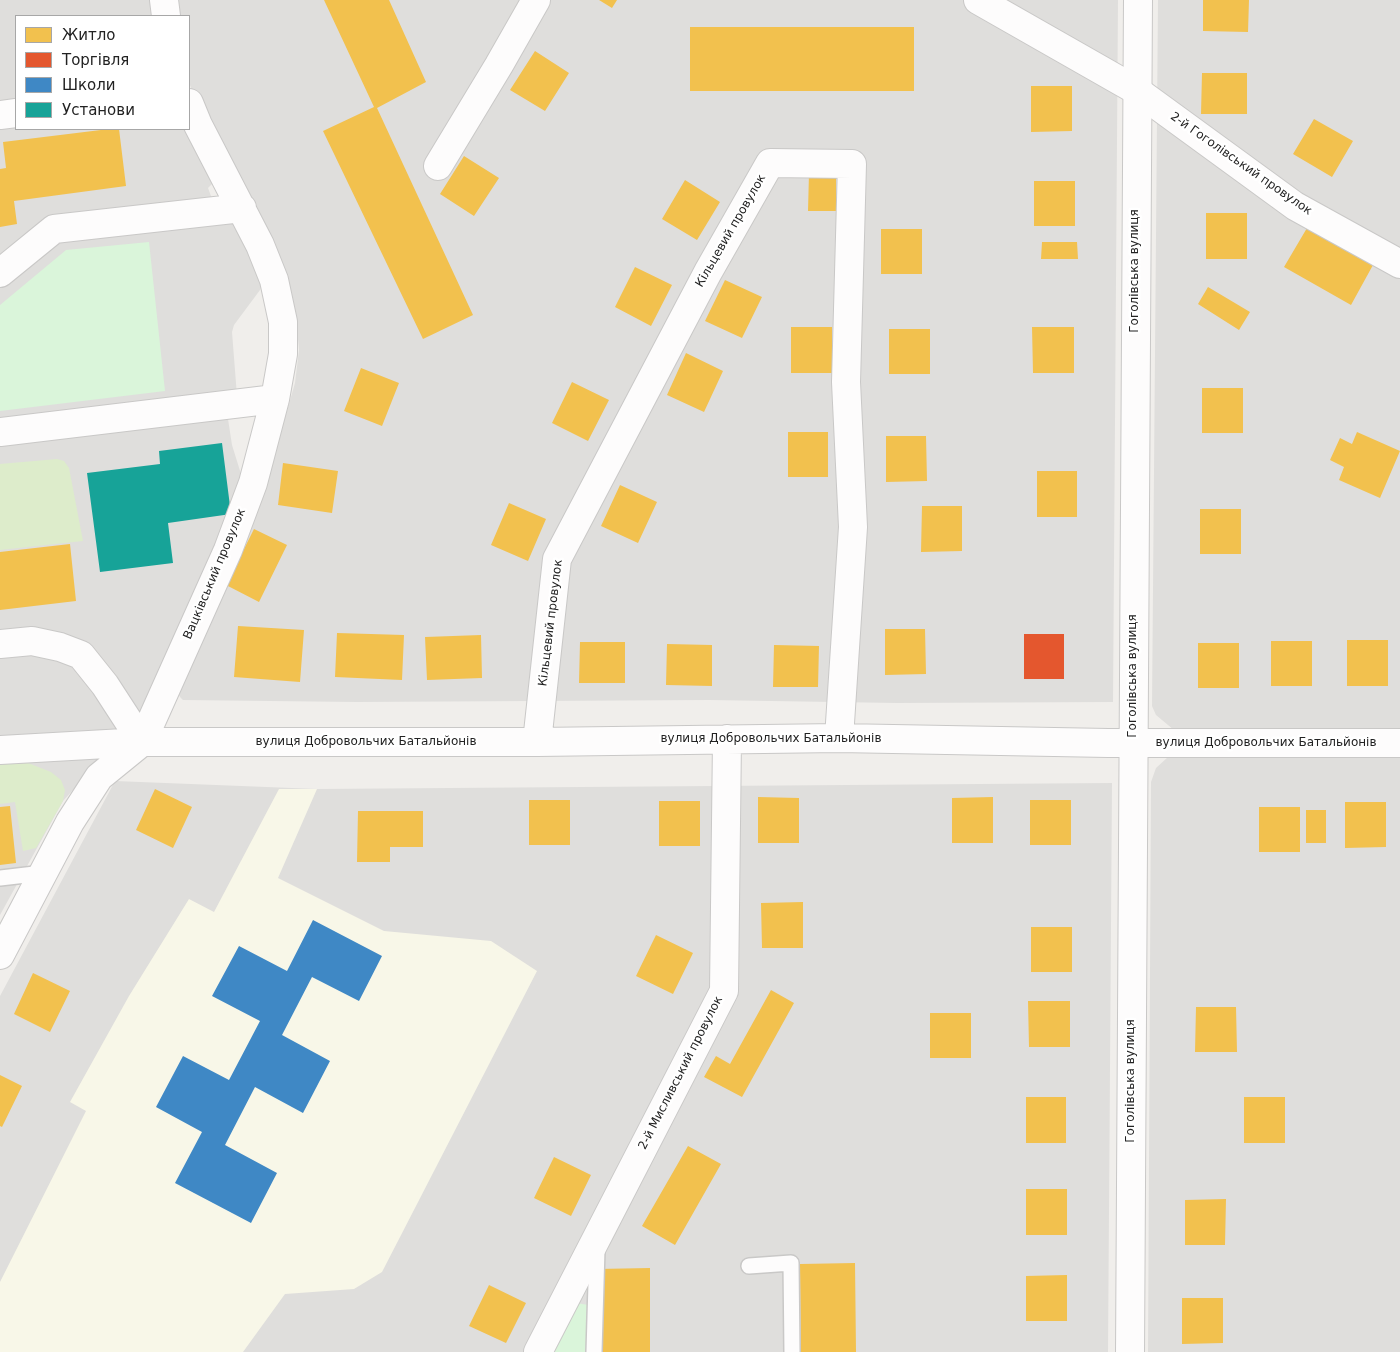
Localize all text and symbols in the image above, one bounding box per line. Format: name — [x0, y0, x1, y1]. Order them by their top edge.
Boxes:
legend — [15, 15, 190, 130]
text: Житло — [62, 26, 115, 44]
text: Торгівля — [62, 51, 129, 69]
text: Школи — [62, 76, 116, 94]
text: Установи — [62, 101, 135, 119]
street label: 2-й Гоголівський провулок — [1167, 109, 1315, 219]
street label: Кільцевий провулок — [693, 172, 769, 290]
street label: Гоголівська вулиця — [1128, 209, 1142, 333]
street label: Вацківський провулок — [181, 506, 249, 642]
street label: Кільцевий провулок — [536, 559, 566, 687]
street label: Гоголівська вулиця — [1126, 614, 1140, 738]
street label: вулиця Добровольчих Батальйонів — [661, 732, 881, 746]
street label: вулиця Добровольчих Батальйонів — [256, 735, 476, 749]
street label: вулиця Добровольчих Батальйонів — [1156, 736, 1376, 750]
street label: 2-й Мисливський провулок — [636, 994, 726, 1152]
street label: Гоголівська вулиця — [1124, 1019, 1138, 1143]

